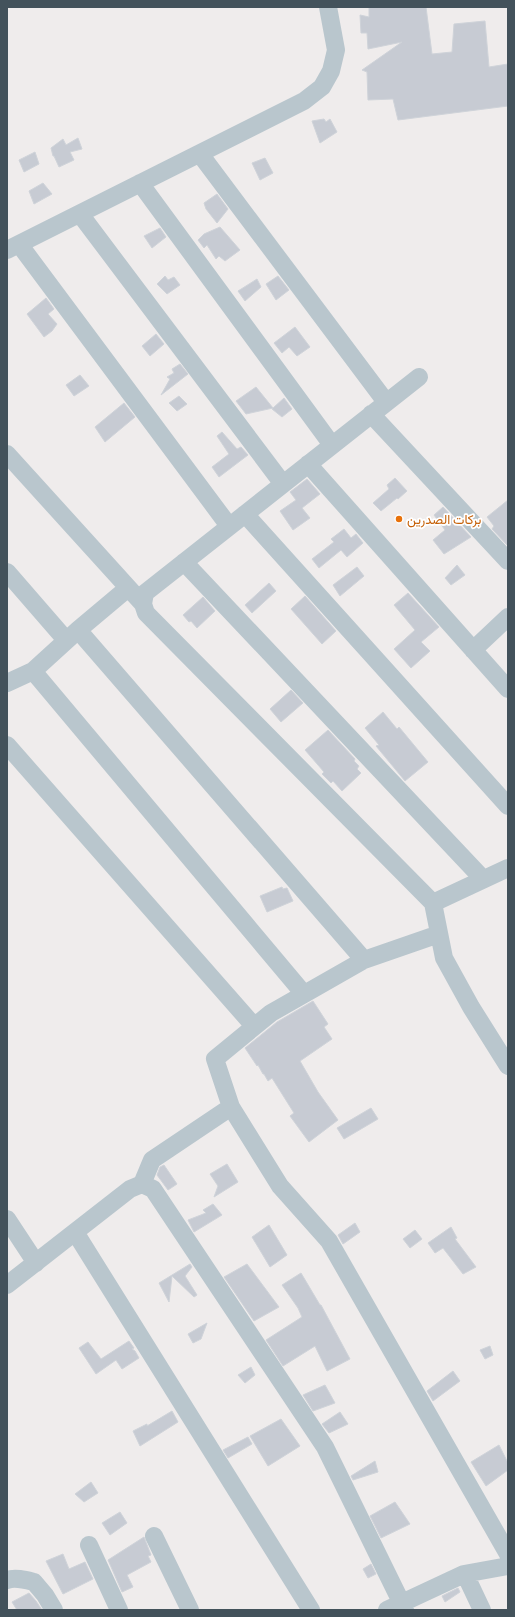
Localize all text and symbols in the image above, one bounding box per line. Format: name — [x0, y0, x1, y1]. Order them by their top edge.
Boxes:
place label: بركات الصدرين — [407, 511, 481, 528]
marker: بركات الصدرين — [394, 514, 404, 524]

